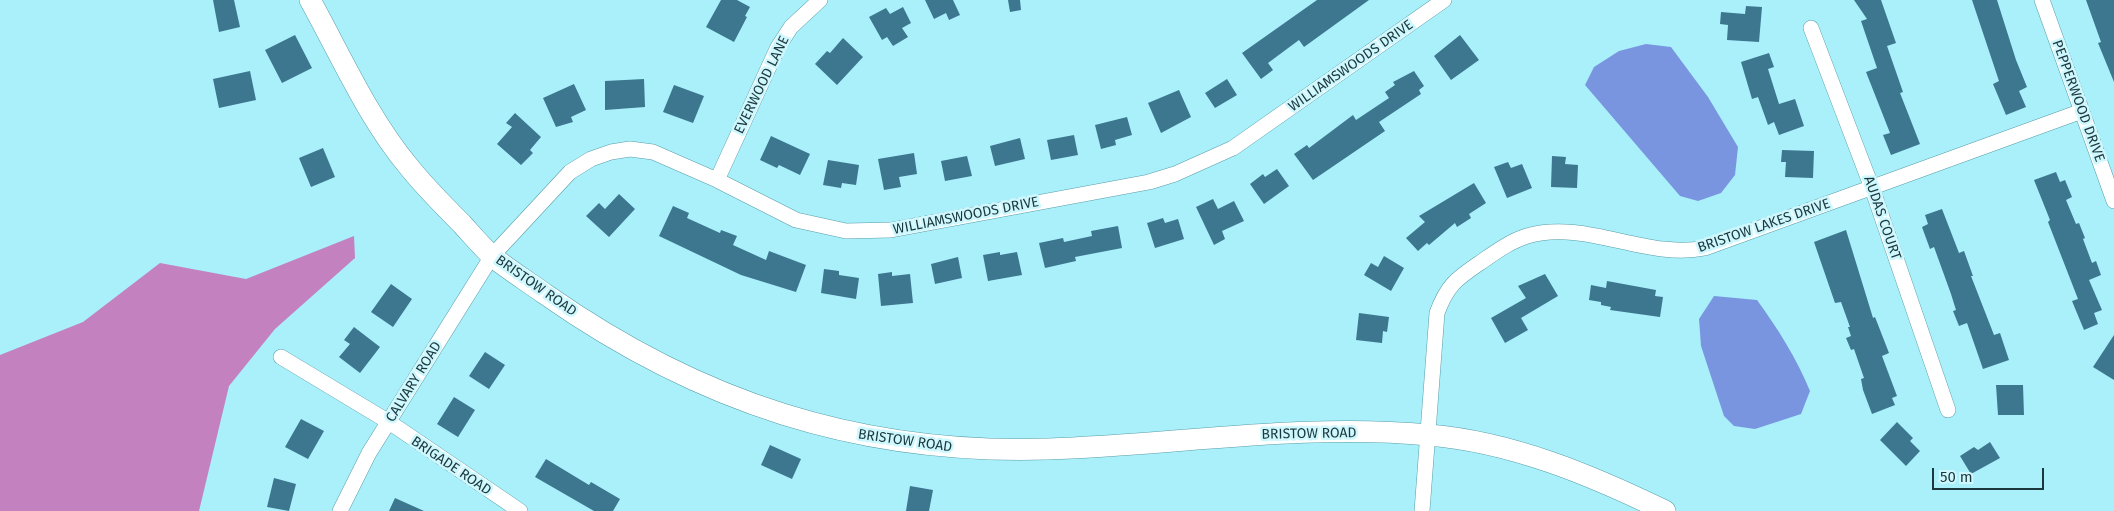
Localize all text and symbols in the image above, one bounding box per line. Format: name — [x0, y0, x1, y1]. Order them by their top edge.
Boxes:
street label: WILLIAMSWOODS DRIVE — [1286, 17, 1416, 115]
street label: EVERWOOD LANE — [731, 33, 793, 137]
street label: PEPPERWOOD DRIVE — [2048, 38, 2108, 164]
street label: AUDAS COURT — [1860, 174, 1904, 262]
street label: WILLIAMSWOODS DRIVE — [892, 194, 1040, 238]
street label: BRISTOW LAKES DRIVE — [1696, 195, 1832, 257]
street label: BRISTOW ROAD — [492, 252, 580, 320]
street label: CALVARY ROAD — [383, 339, 445, 425]
street label: BRISTOW ROAD — [1261, 425, 1357, 443]
street label: BRISTOW ROAD — [857, 426, 953, 456]
street label: BRIGADE ROAD — [408, 433, 494, 499]
scale bar — [1934, 458, 2046, 490]
text: 50 m — [1940, 468, 1973, 486]

